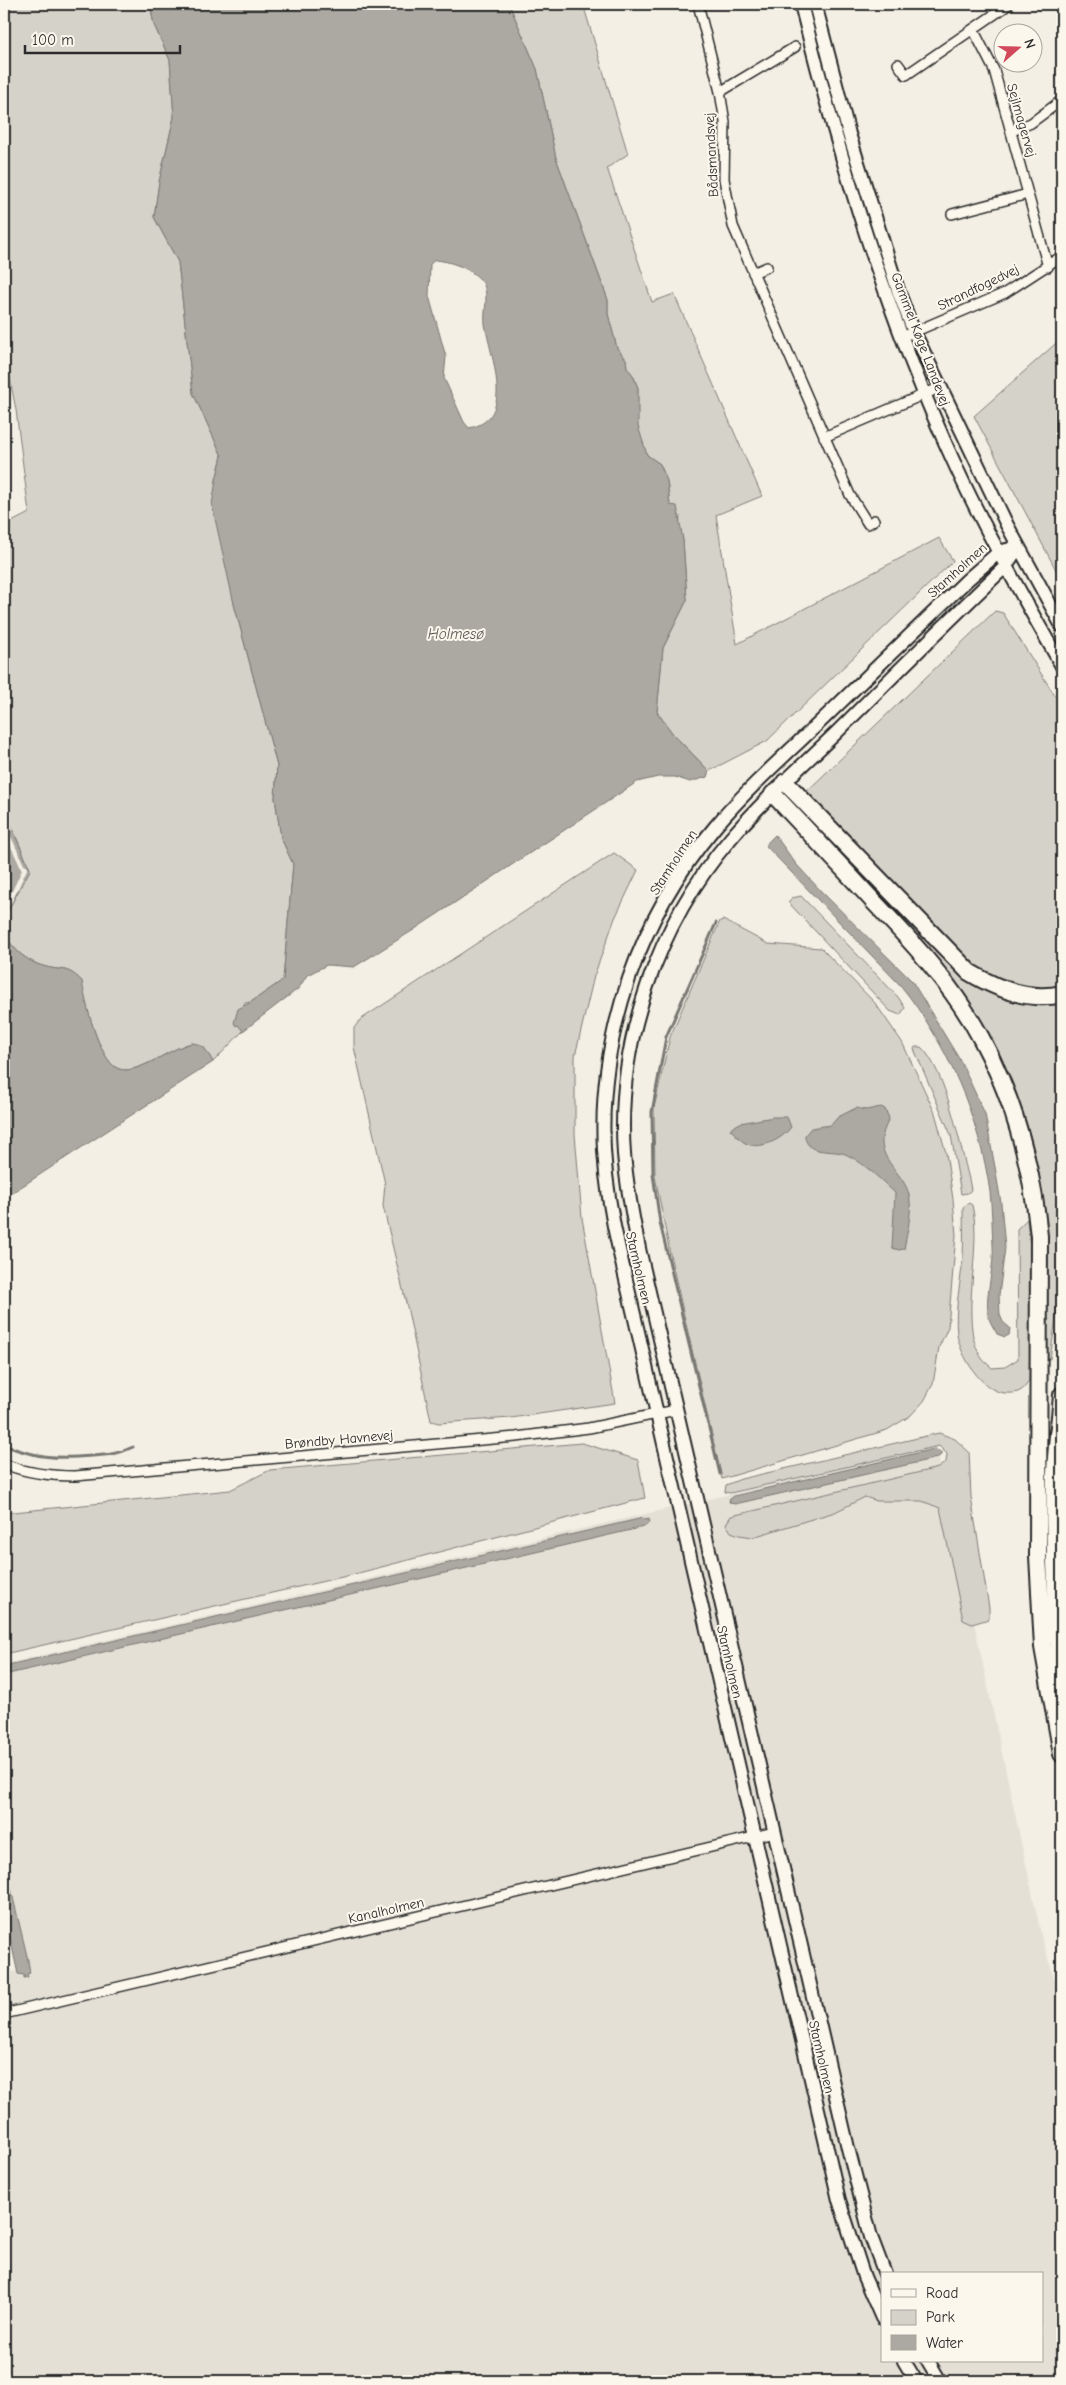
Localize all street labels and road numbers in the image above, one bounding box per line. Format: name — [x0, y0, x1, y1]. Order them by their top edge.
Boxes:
street label: Sejlmagervej — [1003, 81, 1040, 159]
street label: Bådsmandsvej — [701, 112, 722, 198]
street label: Strandfogedvej — [935, 260, 1022, 314]
street label: Gammel Køge Landevej — [887, 270, 954, 408]
street label: Stamholmen — [924, 539, 991, 602]
street label: Stamholmen — [646, 826, 701, 898]
street label: Stamholmen — [622, 1230, 655, 1306]
street label: Brøndby Havnevej — [284, 1426, 394, 1453]
street label: Stamholmen — [713, 1624, 746, 1700]
street label: Kanalholmen — [346, 1893, 426, 1927]
street label: Stamholmen — [805, 2019, 838, 2095]

